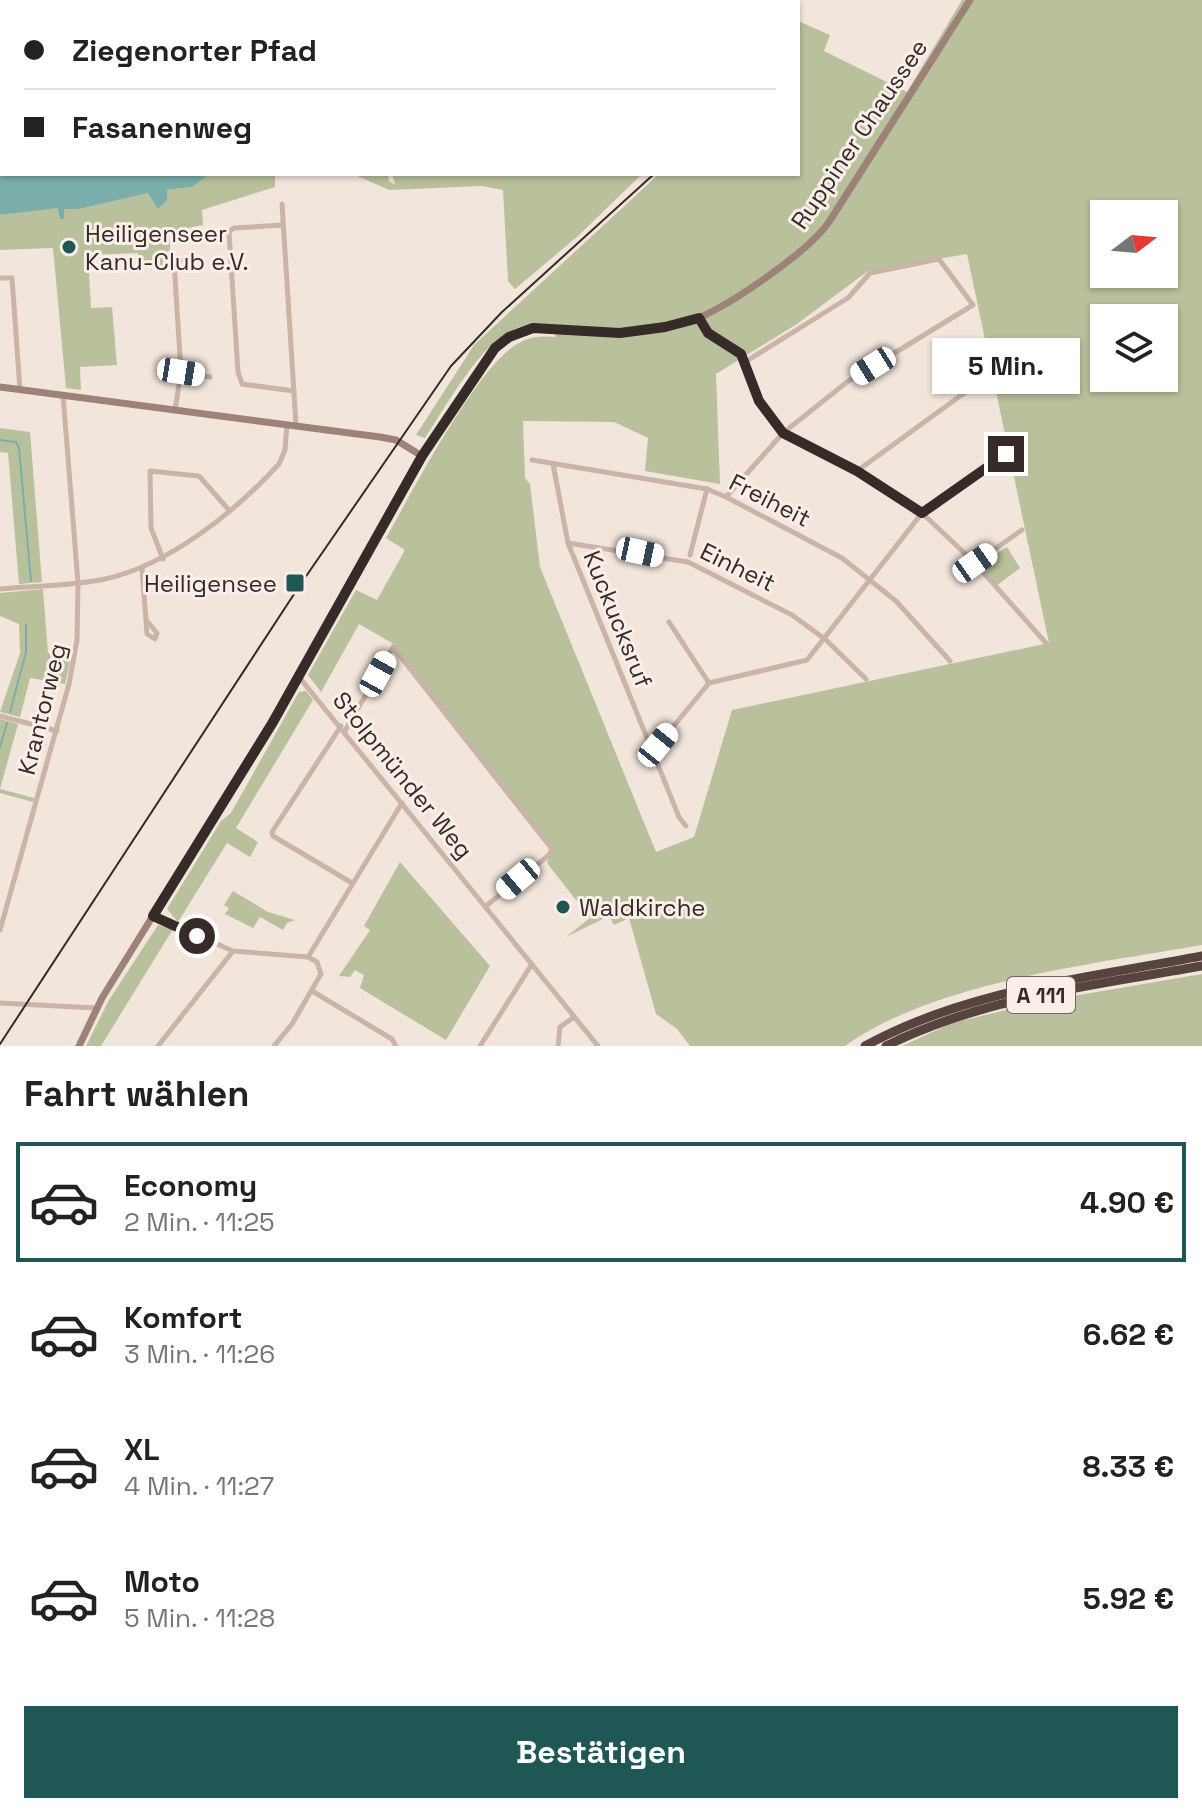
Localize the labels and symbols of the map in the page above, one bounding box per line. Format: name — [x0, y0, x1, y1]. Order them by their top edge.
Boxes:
street label: Ruppiner Chaussee — [784, 33, 934, 235]
north arrow — [1090, 200, 1178, 288]
place label: Heiligenseer Kanu-Club e.V. — [85, 218, 248, 277]
marker: Heiligenseer Kanu-Club e.V. — [60, 238, 78, 256]
callout: 5 Min. — [932, 338, 1080, 394]
car — [846, 343, 900, 389]
car — [155, 356, 207, 388]
route end — [988, 436, 1024, 472]
street label: Freiheit — [724, 466, 816, 534]
car — [614, 535, 666, 569]
street label: Einheit — [695, 536, 781, 598]
car — [948, 539, 1002, 587]
street label: Kuckucksruf — [576, 546, 660, 692]
place label: Heiligensee — [144, 568, 277, 599]
marker: Heiligensee — [284, 572, 306, 594]
street label: Krantorweg — [11, 640, 73, 778]
car — [356, 647, 400, 701]
street label: Stolpmünder Weg — [326, 685, 480, 865]
car — [634, 719, 682, 771]
car — [492, 854, 544, 904]
place label: Waldkirche — [579, 892, 706, 923]
marker: Waldkirche — [554, 898, 572, 916]
route start — [179, 918, 215, 954]
road number: A 111 — [1007, 977, 1075, 1013]

